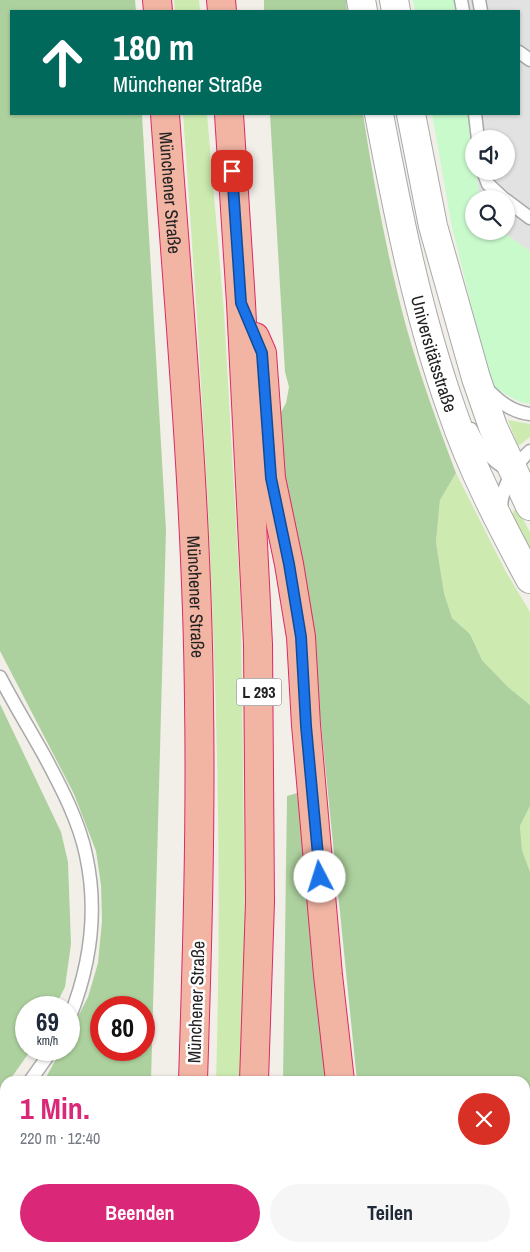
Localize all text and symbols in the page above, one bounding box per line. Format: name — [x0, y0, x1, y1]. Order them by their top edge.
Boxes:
text: 180 m — [113, 24, 194, 71]
icon: ahead — [30, 30, 95, 95]
text: Münchener Straße — [113, 69, 262, 99]
map controls — [465, 130, 515, 240]
button: sound — [465, 130, 515, 180]
street label: Münchener Straße — [154, 131, 188, 255]
pin — [211, 150, 253, 192]
icon: arrive — [218, 157, 246, 185]
button: search — [465, 190, 515, 240]
street label: Universitätsstraße — [405, 292, 464, 415]
street label: Münchener Straße — [181, 535, 211, 658]
road number: L 293 — [236, 679, 282, 706]
position arrow — [293, 850, 345, 902]
street label: Münchener Straße — [181, 940, 211, 1064]
speed limit sign: 80 — [90, 996, 155, 1061]
text: 69 — [36, 1005, 59, 1039]
text: km/h — [37, 1033, 58, 1049]
text: 1 Min. — [20, 1088, 90, 1128]
button: close — [458, 1093, 510, 1145]
text: 220 m · 12:40 — [20, 1127, 100, 1149]
button: Beenden — [20, 1184, 260, 1242]
button: Teilen — [270, 1184, 510, 1242]

